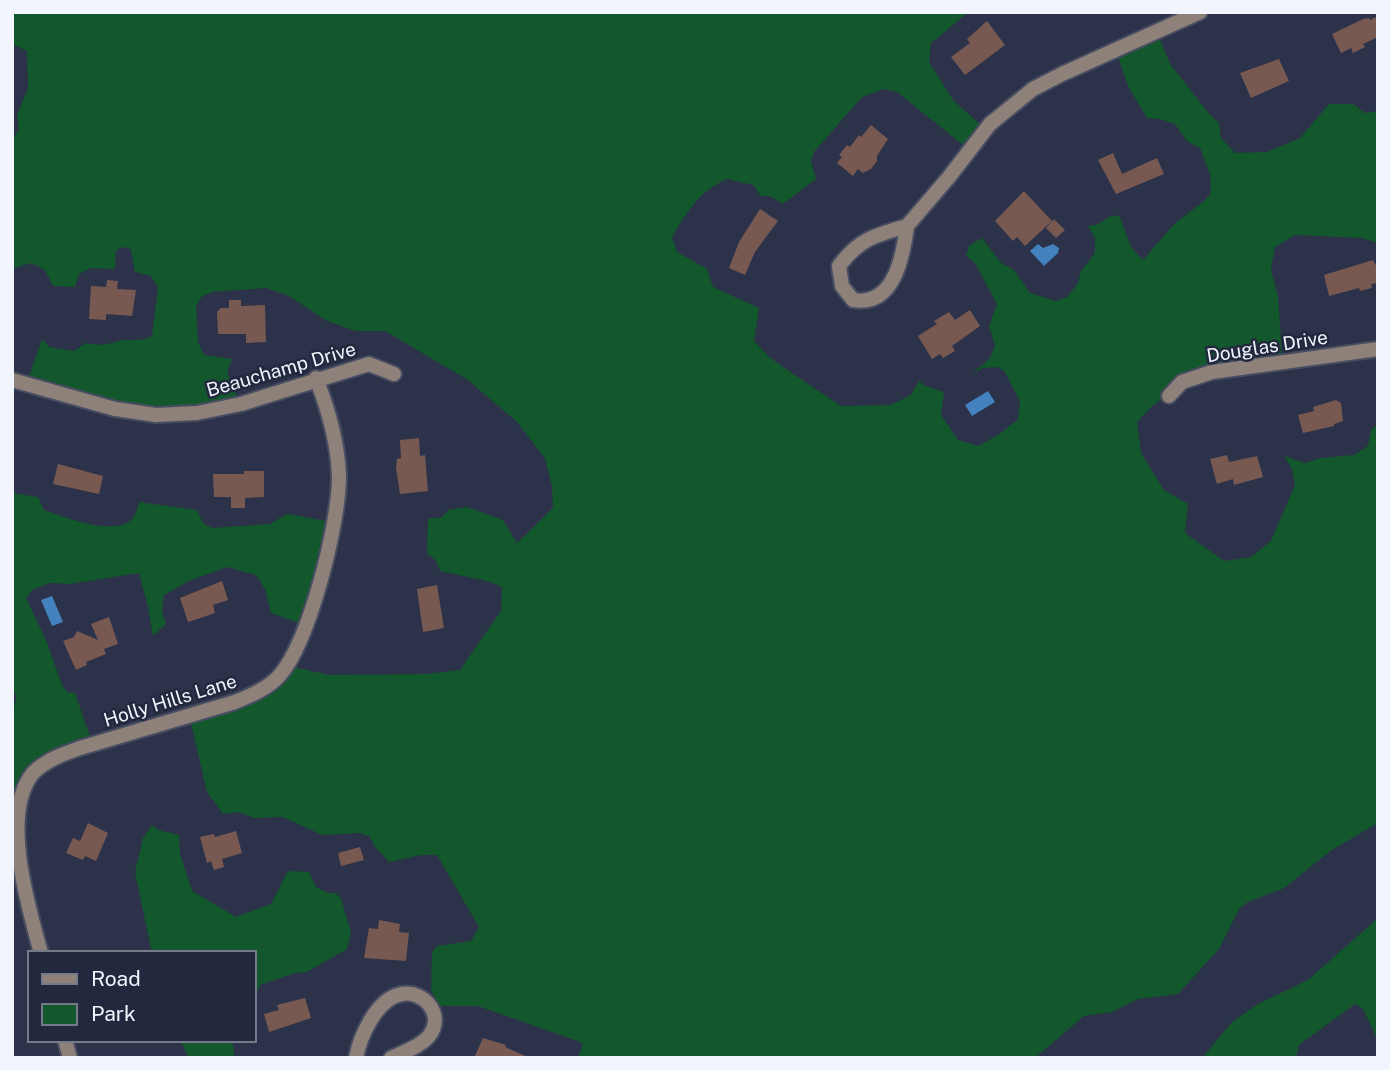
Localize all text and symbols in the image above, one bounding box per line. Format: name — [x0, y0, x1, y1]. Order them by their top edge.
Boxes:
street label: Douglas Drive — [1205, 326, 1329, 366]
street label: Beauchamp Drive — [204, 337, 358, 401]
street label: Holly Hills Lane — [101, 669, 239, 731]
legend — [28, 951, 256, 1042]
text: Road — [91, 966, 141, 991]
text: Park — [91, 1001, 136, 1026]

